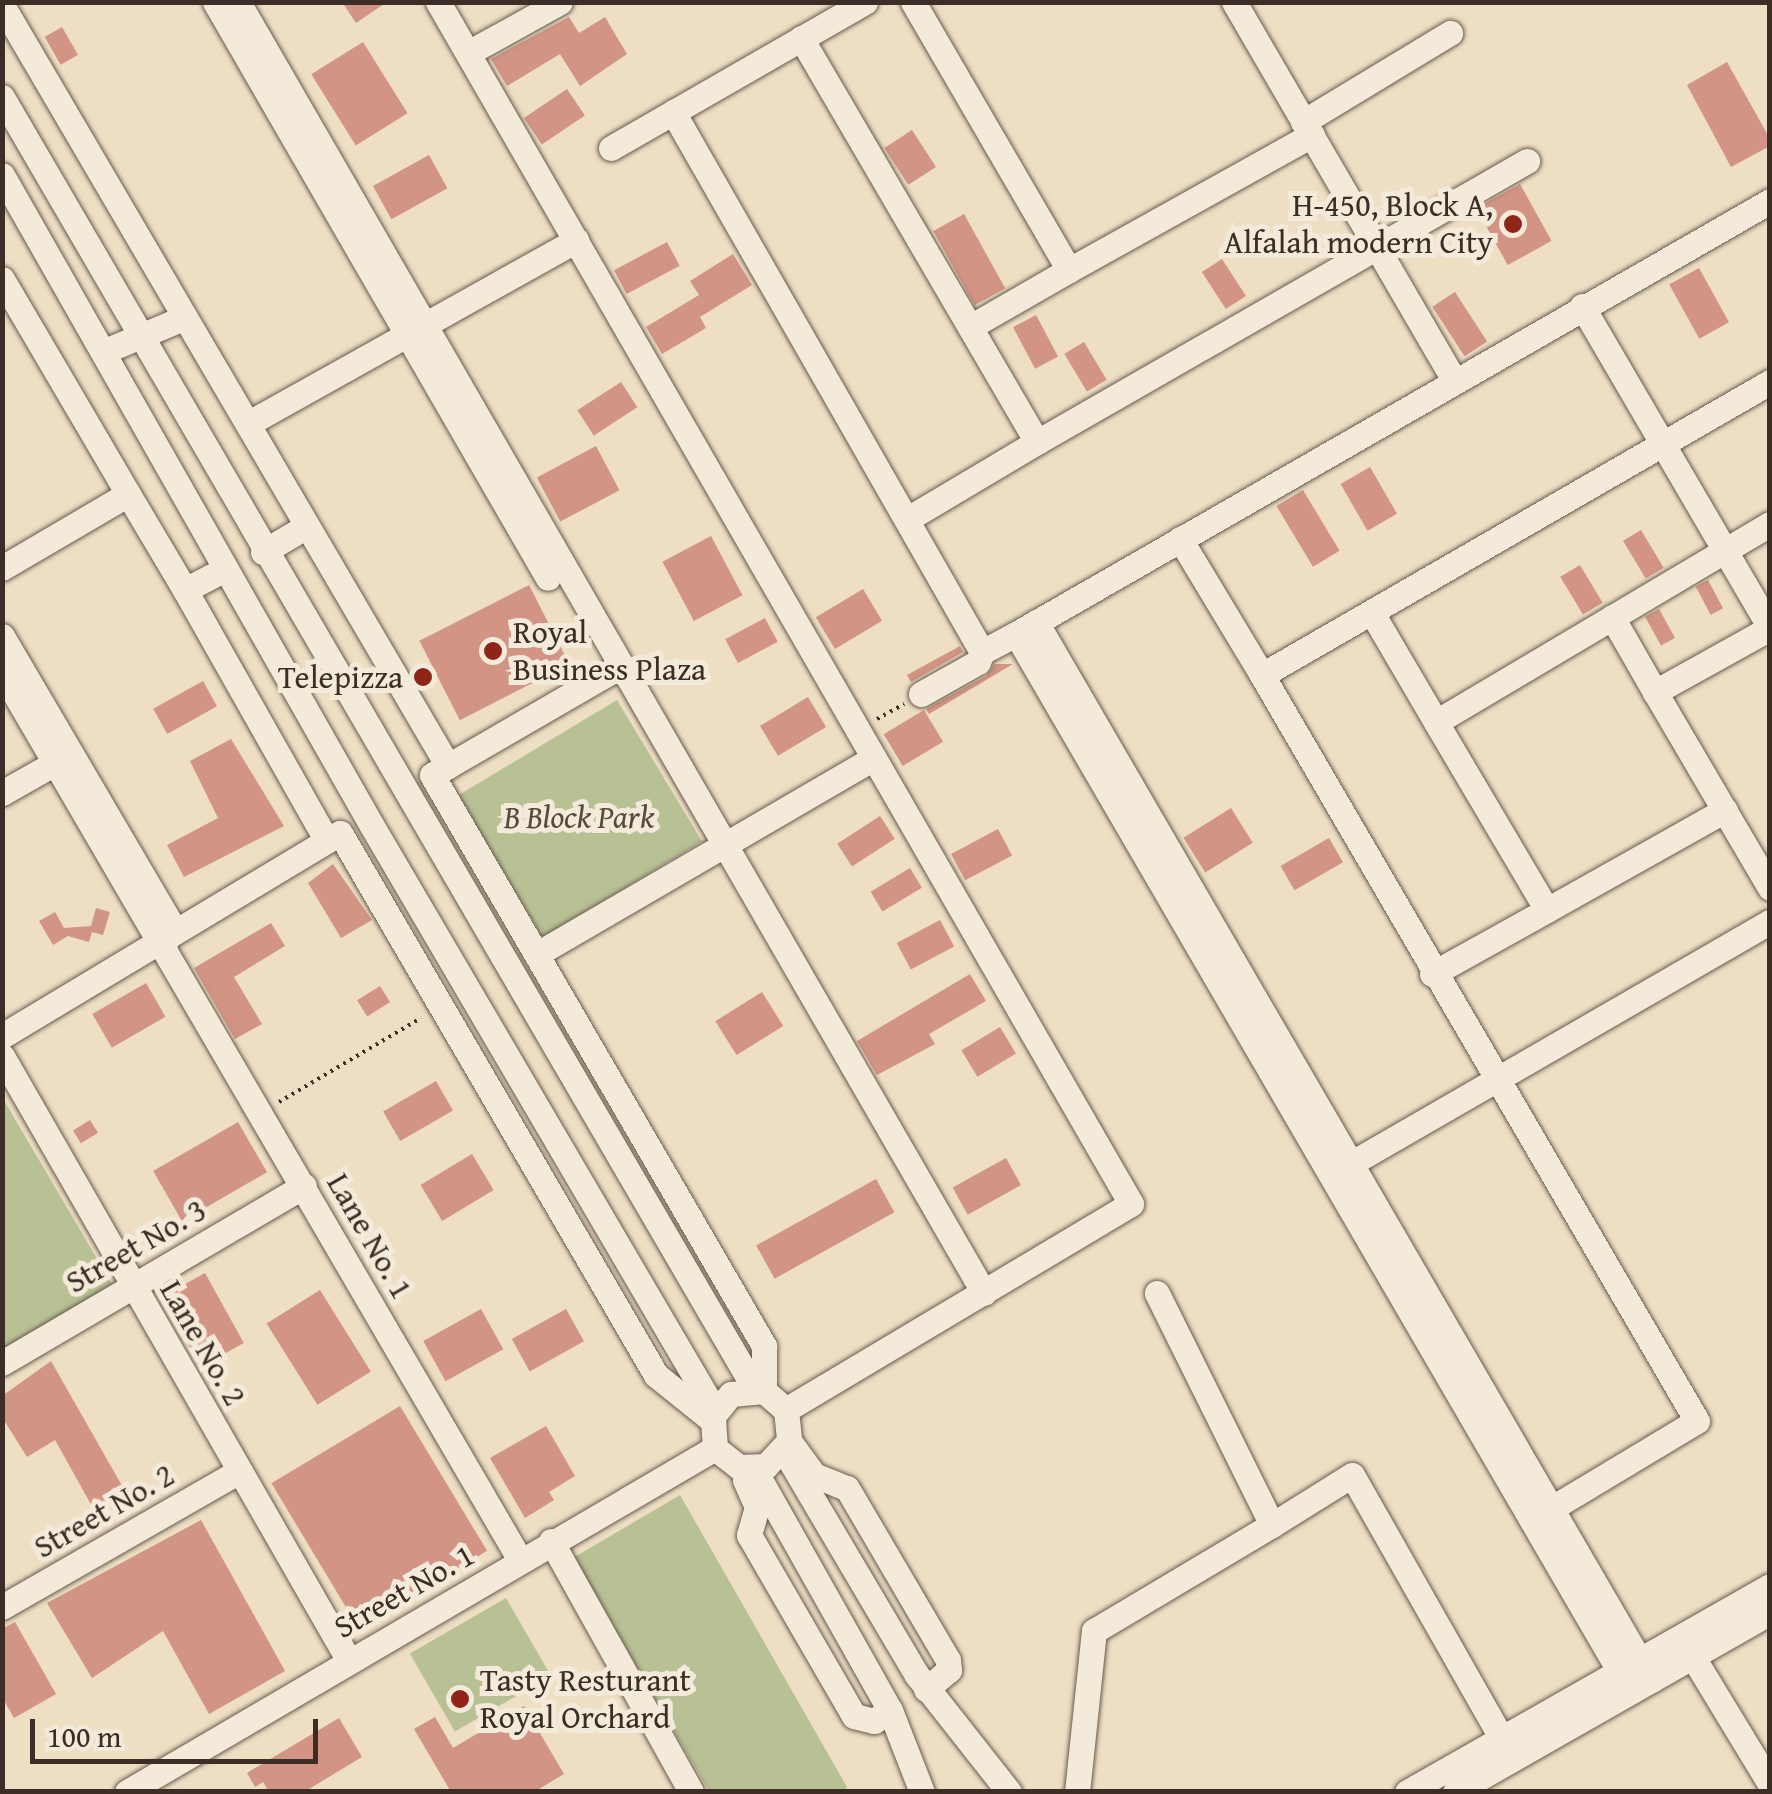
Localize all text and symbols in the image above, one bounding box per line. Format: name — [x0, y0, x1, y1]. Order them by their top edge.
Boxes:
place label: H-450, Block A, Alfalah modern City — [1224, 187, 1493, 262]
marker: H-450, Block A, Alfalah modern City — [1502, 213, 1524, 235]
place label: Royal Business Plaza — [513, 614, 706, 689]
marker: Royal Business Plaza — [482, 640, 504, 662]
place label: Telepizza — [278, 658, 403, 696]
marker: Telepizza — [412, 666, 434, 688]
park label: B Block Park — [504, 798, 654, 836]
street label: Lane No. 1 — [319, 1167, 421, 1305]
street label: Street No. 3 — [59, 1191, 213, 1301]
street label: Lane No. 2 — [152, 1274, 254, 1412]
street label: Street No. 2 — [27, 1456, 181, 1566]
street label: Street No. 1 — [327, 1536, 481, 1646]
place label: Tasty Resturant Royal Orchard — [480, 1662, 691, 1737]
marker: Tasty Resturant Royal Orchard — [449, 1688, 471, 1710]
scale bar — [35, 1699, 322, 1761]
text: 100 m — [47, 1714, 121, 1758]

